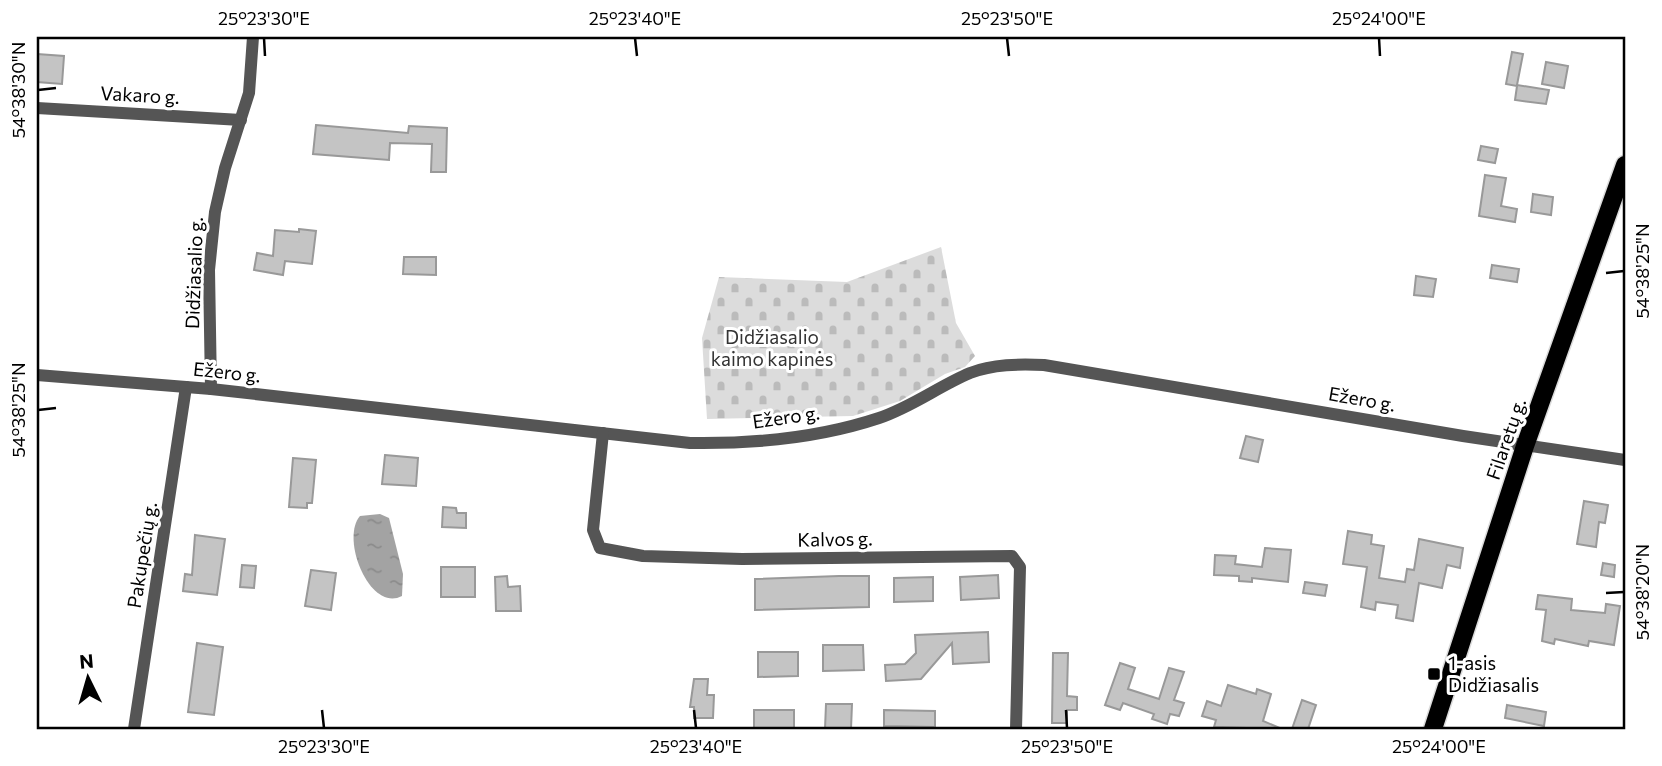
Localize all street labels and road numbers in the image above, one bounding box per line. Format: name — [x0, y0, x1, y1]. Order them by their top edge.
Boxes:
street label: Vakaro g. — [100, 81, 180, 108]
street label: Didžiasalio g. — [180, 217, 207, 329]
street label: Ežero g. — [192, 357, 262, 386]
street label: Ežero g. — [1327, 381, 1397, 416]
street label: Filaretų g. — [1481, 395, 1530, 483]
street label: Ežero g. — [751, 400, 821, 433]
street label: Pakupečių g. — [122, 500, 161, 610]
street label: Kalvos g. — [797, 526, 873, 551]

